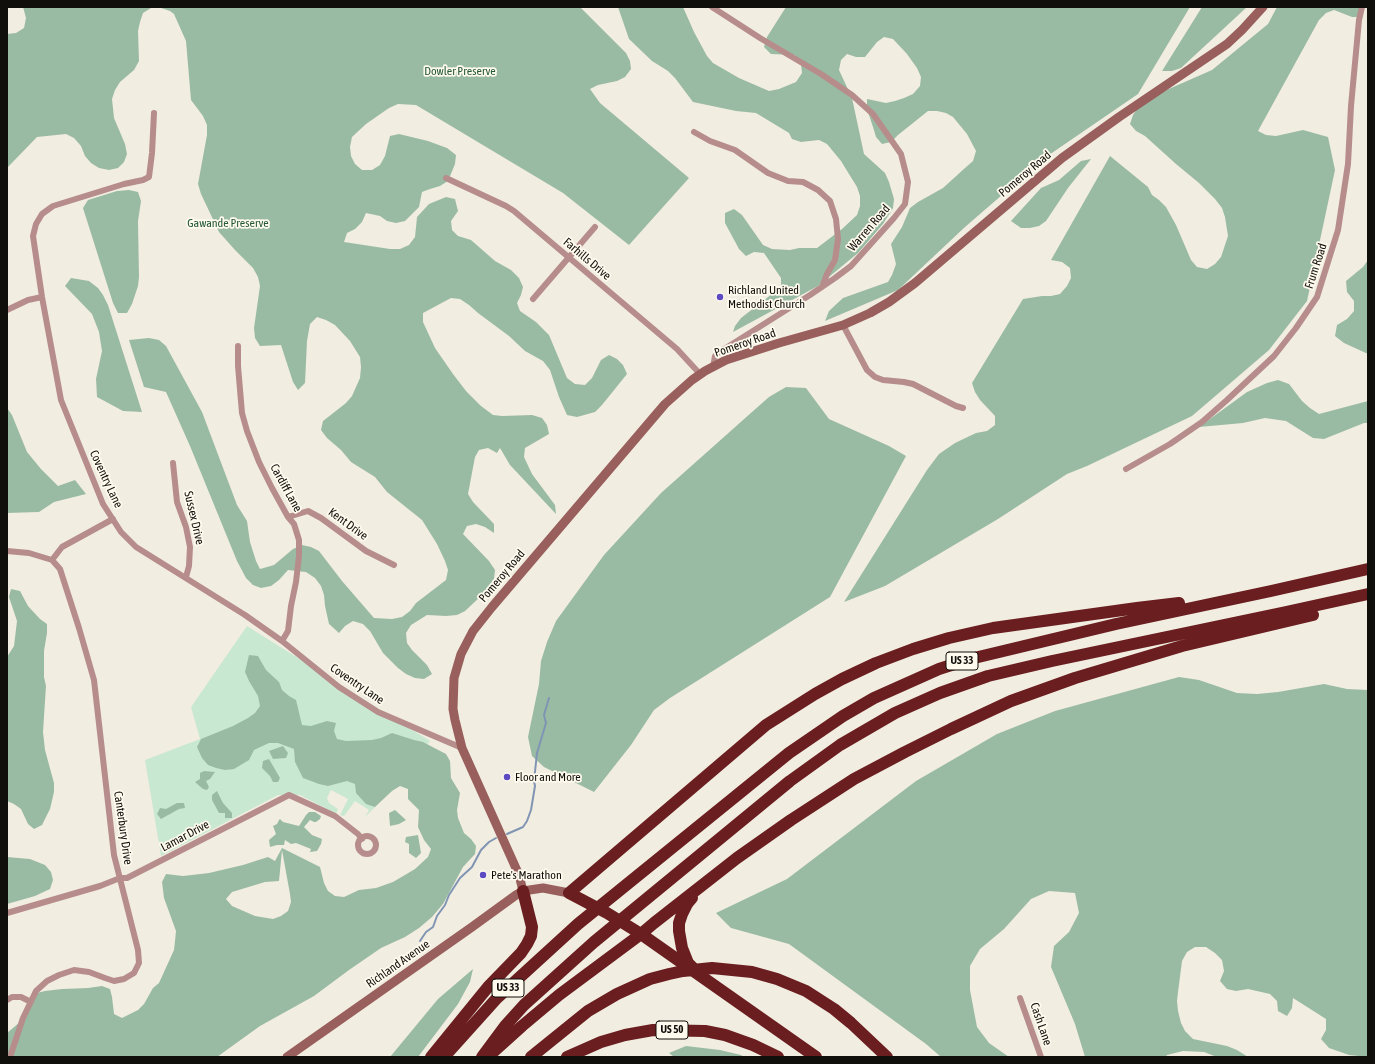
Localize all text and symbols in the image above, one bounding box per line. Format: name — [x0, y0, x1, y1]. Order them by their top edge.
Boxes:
park label: Dowler Preserve — [424, 64, 496, 78]
street label: Pomeroy Road — [996, 148, 1054, 200]
street label: Warren Road — [845, 202, 893, 254]
park label: Gawande Preserve — [187, 216, 269, 230]
street label: Farhills Drive — [560, 235, 614, 283]
street label: Frum Road — [1302, 241, 1330, 291]
place label: Richland United Methodist Church — [728, 283, 805, 311]
marker: Richland United Methodist Church — [715, 292, 725, 302]
street label: Pomeroy Road — [712, 326, 778, 360]
street label: Coventry Lane — [86, 448, 126, 510]
street label: Cardiff Lane — [267, 462, 305, 514]
street label: Sussex Drive — [181, 490, 207, 546]
street label: Kent Drive — [325, 505, 371, 543]
street label: Pomeroy Road — [476, 547, 528, 605]
road number: US 33 — [946, 652, 978, 670]
street label: Coventry Lane — [327, 661, 387, 707]
place label: Floor and More — [515, 770, 581, 784]
marker: Floor and More — [502, 772, 512, 782]
street label: Canterbury Drive — [111, 790, 135, 866]
street label: Lamar Drive — [158, 817, 212, 855]
place label: Pete's Marathon — [491, 868, 562, 882]
marker: Pete's Marathon — [478, 870, 488, 880]
street label: Richland Avenue — [364, 937, 432, 991]
road number: US 33 — [492, 979, 524, 997]
street label: Cash Lane — [1027, 1001, 1055, 1047]
road number: US 50 — [656, 1021, 688, 1039]

